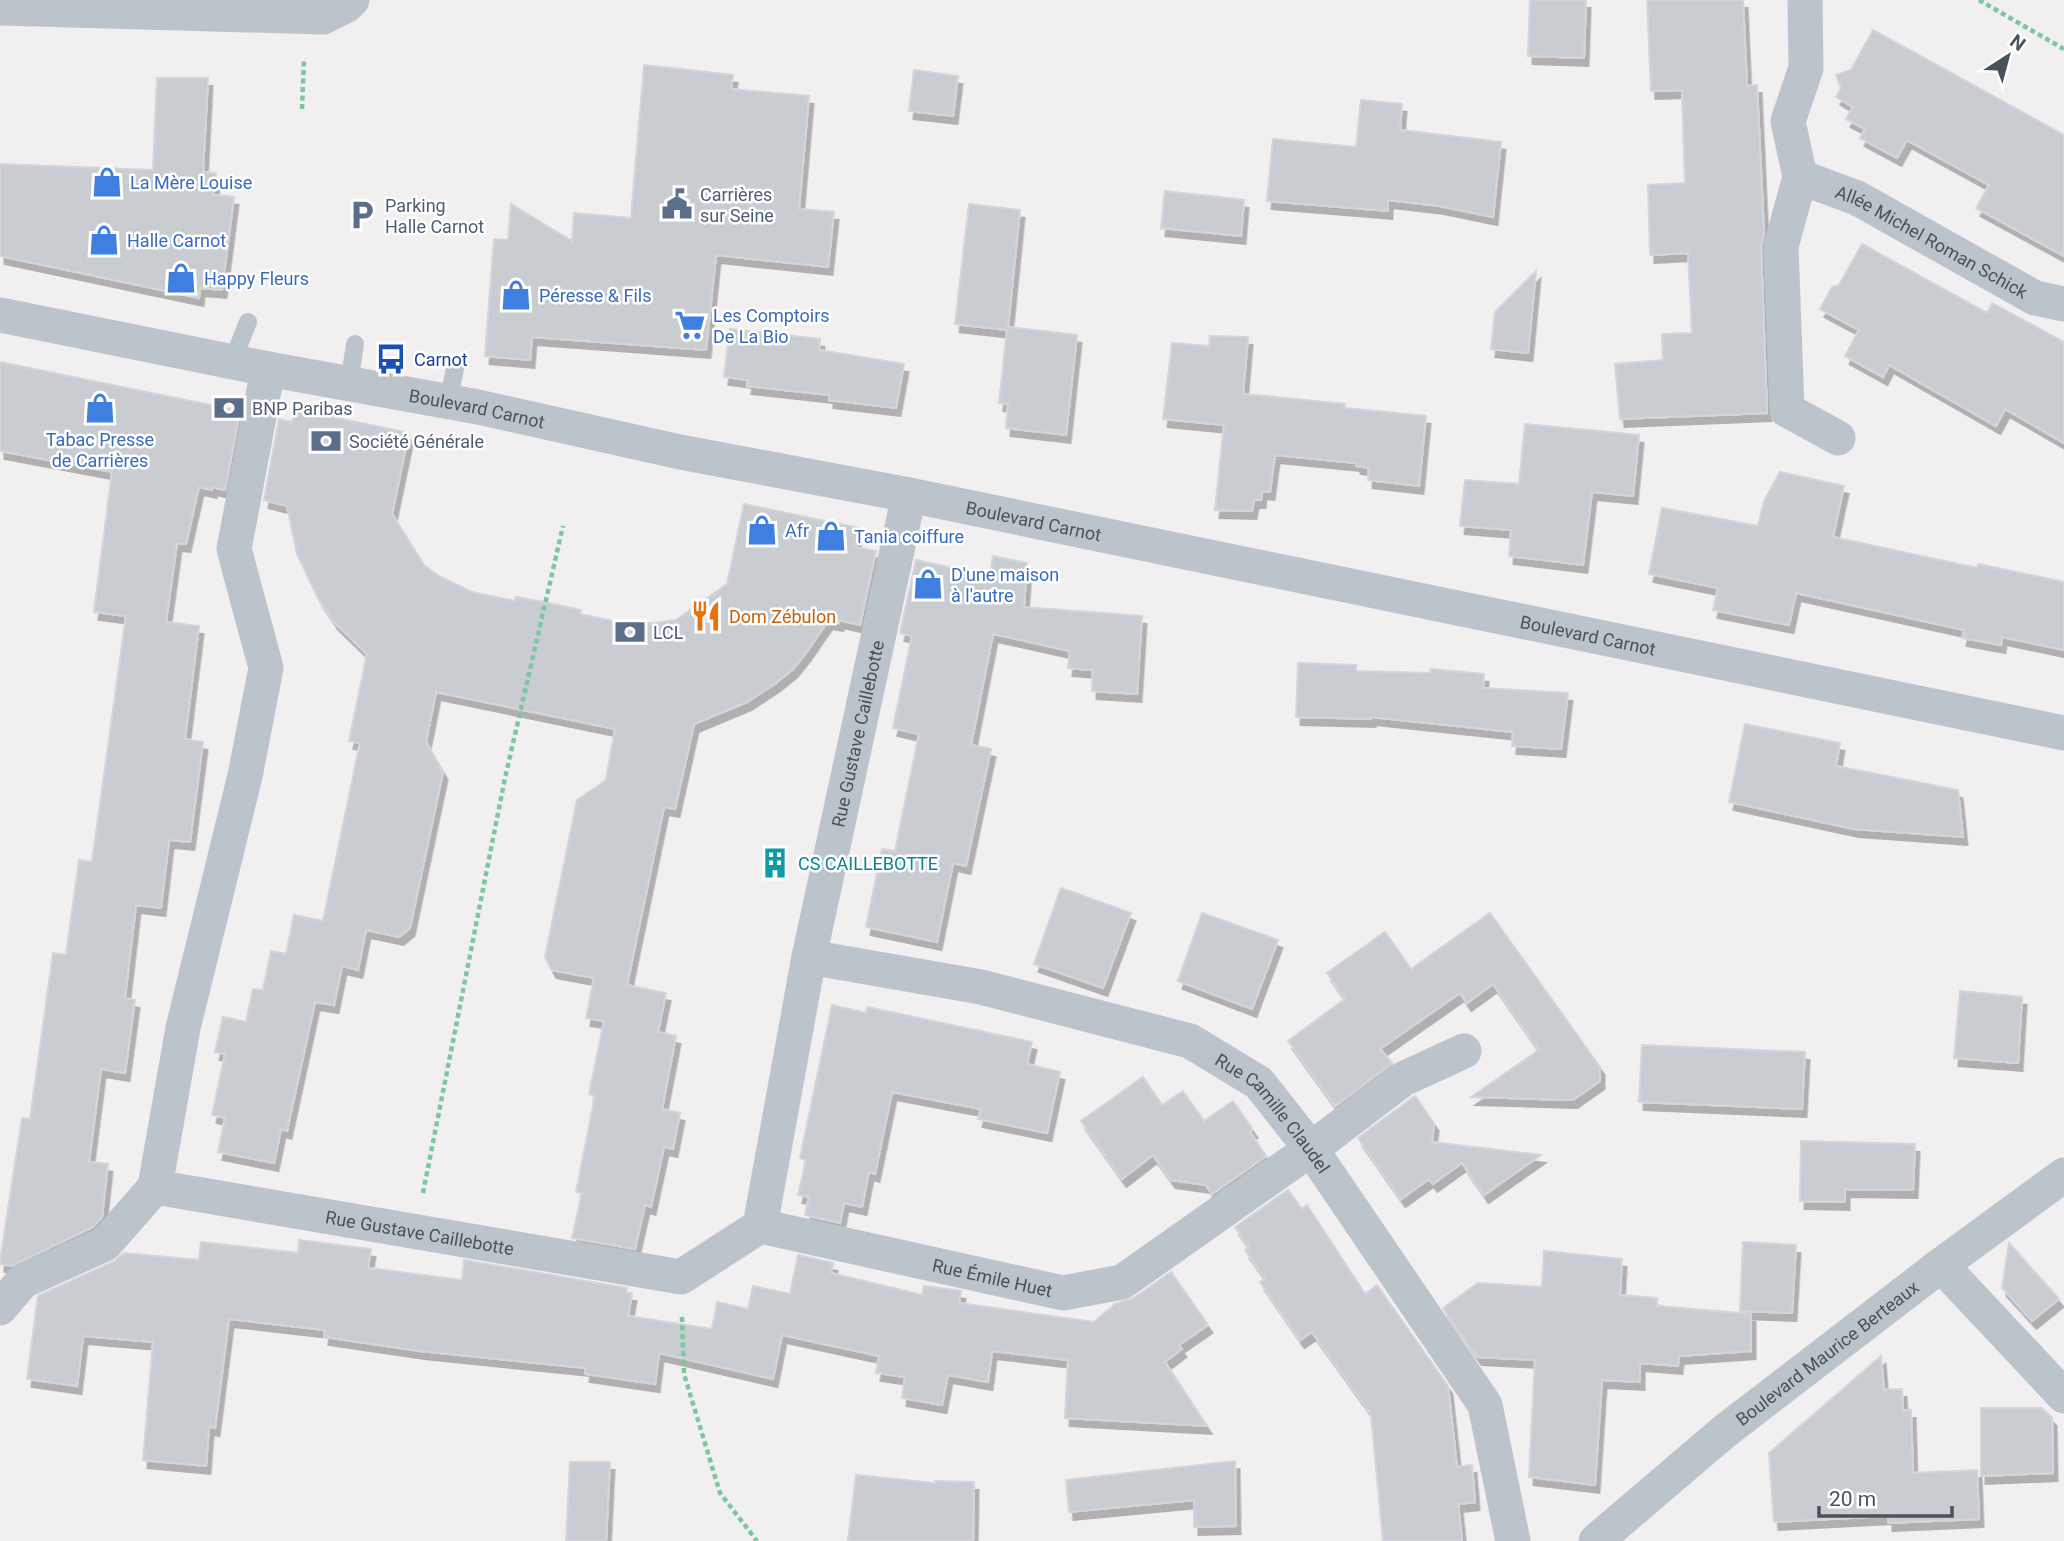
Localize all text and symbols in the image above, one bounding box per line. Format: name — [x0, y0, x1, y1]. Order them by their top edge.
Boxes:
north arrow — [1973, 21, 2043, 91]
text: N — [2006, 29, 2030, 56]
shop icon: La Mère Louise — [90, 165, 124, 199]
place label: La Mère Louise — [130, 172, 252, 193]
street label: Allée Michel Roman Schick — [1833, 181, 2032, 303]
place label: Carrières sur Seine — [700, 184, 774, 226]
public building icon: Carrières sur Seine — [660, 187, 694, 221]
place label: Parking Halle Carnot — [385, 195, 484, 237]
parking icon: Parking Halle Carnot — [345, 198, 379, 232]
shop icon: Halle Carnot — [87, 223, 121, 257]
place label: Halle Carnot — [127, 230, 226, 251]
shop icon: Happy Fleurs — [164, 261, 198, 295]
place label: Happy Fleurs — [204, 268, 309, 289]
shop icon: Péresse & Fils — [499, 278, 533, 312]
place label: Péresse & Fils — [539, 285, 652, 306]
place label: Les Comptoirs De La Bio — [713, 305, 830, 347]
supermarket icon: Les Comptoirs De La Bio — [673, 308, 707, 342]
bus stop icon: Carnot — [374, 342, 408, 376]
place label: Carnot — [414, 349, 468, 370]
street label: Boulevard Carnot — [407, 384, 547, 432]
shop icon: Tabac Presse de Carrières — [83, 391, 117, 425]
bank icon: BNP Paribas — [212, 391, 246, 425]
place label: BNP Paribas — [252, 398, 353, 419]
bank icon: Société Générale — [309, 424, 343, 458]
place label: Tabac Presse de Carrières — [46, 429, 154, 471]
place label: Société Générale — [349, 431, 484, 452]
street label: Boulevard Carnot — [964, 496, 1103, 545]
shop icon: Afr — [745, 513, 779, 547]
shop icon: Tania coiffure — [814, 519, 848, 553]
place label: Afr — [785, 520, 809, 541]
place label: Tania coiffure — [854, 526, 964, 547]
place label: D'une maison à l'autre — [951, 564, 1059, 606]
shop icon: D'une maison à l'autre — [911, 567, 945, 601]
restaurant icon: Dom Zébulon — [689, 599, 723, 633]
place label: Dom Zébulon — [729, 606, 836, 627]
street label: Boulevard Carnot — [1518, 611, 1658, 659]
bank icon: LCL — [613, 615, 647, 649]
place label: LCL — [653, 622, 684, 643]
street label: Rue Gustave Caillebotte — [827, 638, 888, 829]
building icon: CS CAILLEBOTTE — [758, 846, 792, 880]
place label: CS CAILLEBOTTE — [798, 853, 938, 874]
street label: Rue Camille Claudel — [1212, 1049, 1335, 1177]
street label: Rue Gustave Caillebotte — [324, 1206, 515, 1259]
street label: Rue Émile Huet — [931, 1254, 1054, 1301]
street label: Boulevard Maurice Berteaux — [1731, 1276, 1923, 1430]
scale bar — [1819, 1474, 1952, 1518]
text: 20 m — [1829, 1487, 1876, 1511]

